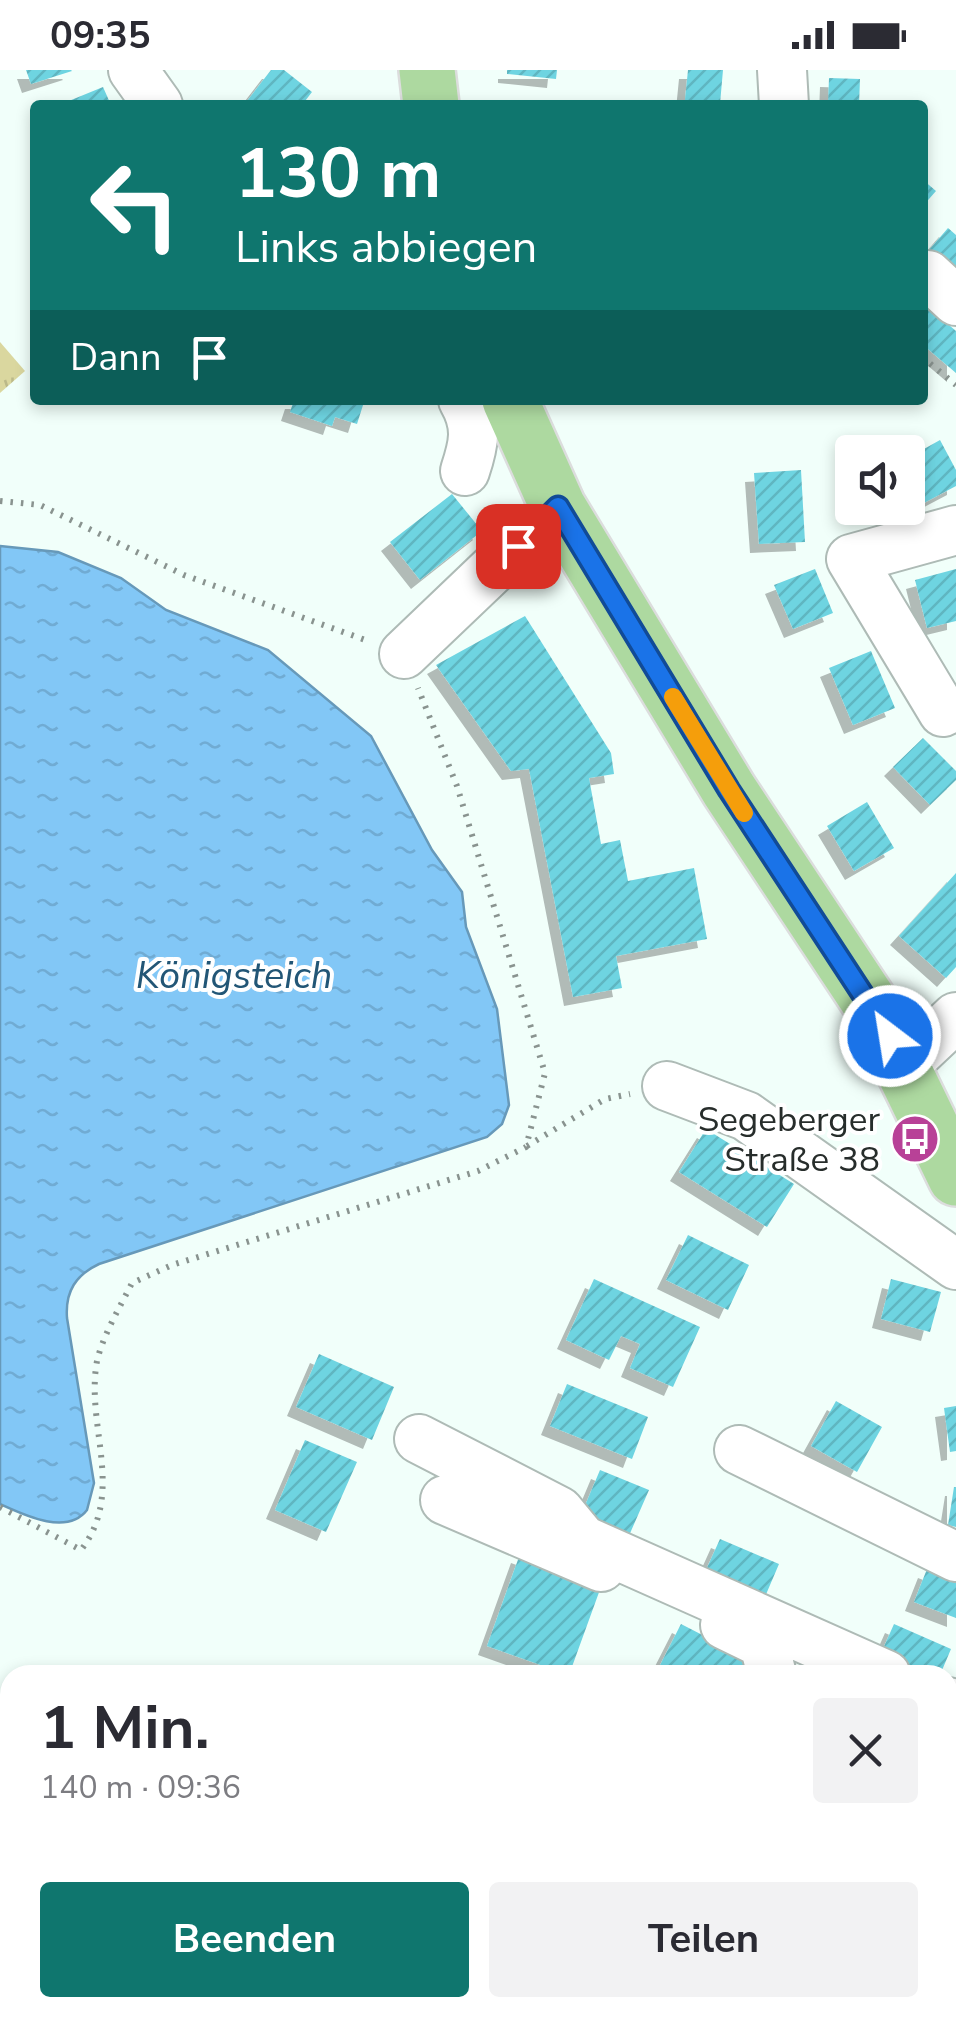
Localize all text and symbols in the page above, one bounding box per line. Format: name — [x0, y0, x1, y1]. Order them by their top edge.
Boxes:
text: 09:35 — [50, 10, 151, 61]
text: 130 m — [235, 126, 441, 222]
icon: left — [70, 140, 200, 270]
text: Links abbiegen — [235, 217, 537, 278]
icon: arrive — [182, 330, 237, 385]
text: Dann — [70, 332, 162, 383]
map controls — [835, 435, 925, 525]
button: sound — [835, 435, 925, 525]
pin — [476, 504, 561, 589]
icon: arrive — [491, 519, 546, 574]
water label: Königsteich — [136, 950, 332, 1001]
position arrow — [838, 984, 942, 1088]
place label: Segeberger Straße 38 — [698, 1096, 880, 1183]
bus stop icon: Segeberger Straße 38 — [889, 1113, 941, 1165]
text: 1 Min. — [40, 1687, 210, 1769]
button: close — [813, 1698, 918, 1803]
text: 140 m · 09:36 — [40, 1766, 241, 1809]
button: Beenden — [40, 1882, 469, 1997]
button: Teilen — [489, 1882, 918, 1997]

